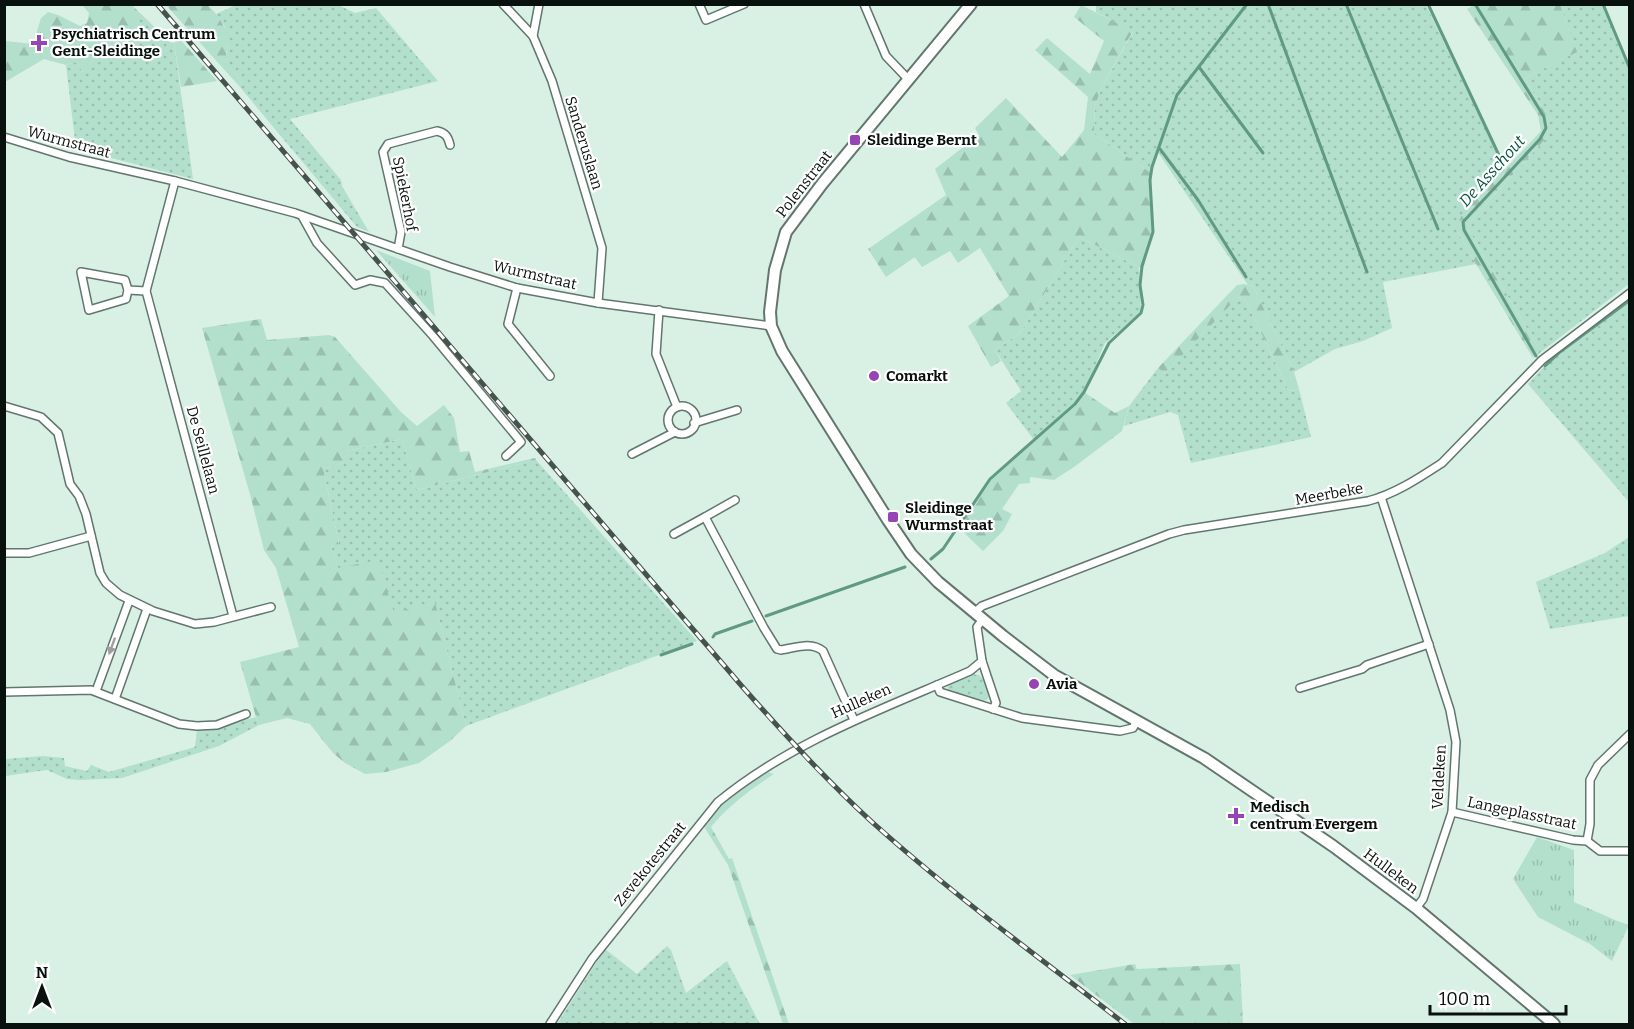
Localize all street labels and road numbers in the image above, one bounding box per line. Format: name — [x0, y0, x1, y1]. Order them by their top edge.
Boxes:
street label: Sanderuslaan — [561, 94, 607, 192]
street label: Wurmstraat — [26, 122, 113, 162]
street label: Polenstraat — [772, 147, 836, 221]
street label: Spiekerhof — [389, 155, 421, 235]
street label: Wurmstraat — [491, 257, 579, 293]
street label: De Seillelaan — [183, 404, 223, 496]
street label: Meerbeke — [1293, 479, 1365, 509]
street label: Hulleken — [828, 680, 894, 722]
street label: Veldeken — [1428, 744, 1450, 810]
street label: Langeplasstraat — [1466, 793, 1579, 833]
street label: Zevekotestraat — [610, 818, 690, 910]
street label: Hulleken — [1360, 845, 1422, 898]

